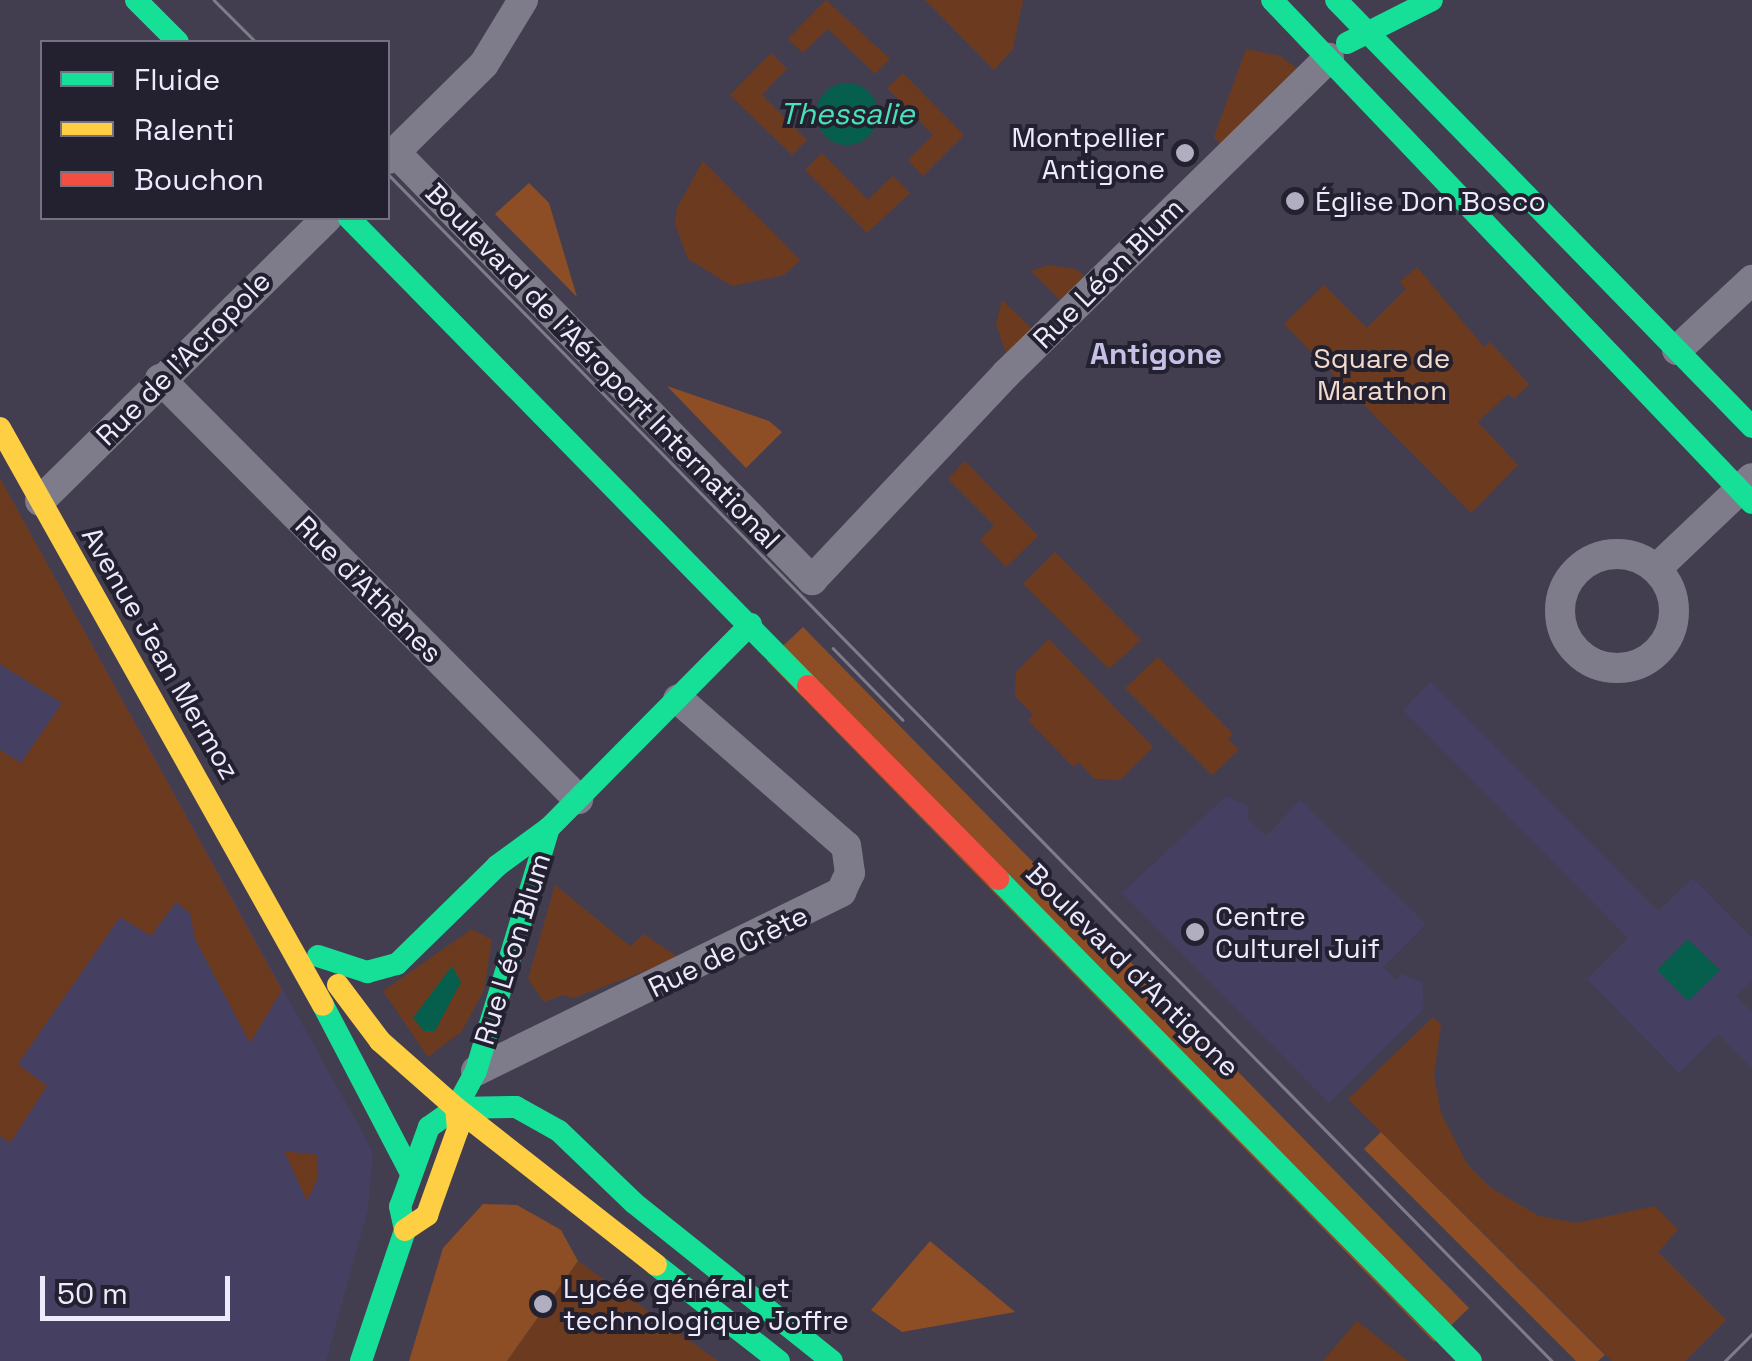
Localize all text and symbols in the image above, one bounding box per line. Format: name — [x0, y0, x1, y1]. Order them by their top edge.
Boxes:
legend — [40, 40, 390, 220]
text: Fluide — [134, 60, 220, 99]
water label: Thessalie — [780, 96, 914, 132]
text: Ralenti — [134, 110, 234, 149]
place label: Montpellier Antigone — [1012, 120, 1165, 186]
marker: Montpellier Antigone — [1174, 142, 1196, 164]
text: Bouchon — [134, 160, 264, 199]
street label: Boulevard de l'Aéroport International — [419, 176, 787, 556]
place label: Église Don Bosco — [1315, 184, 1546, 218]
marker: Église Don Bosco — [1284, 190, 1306, 212]
street label: Rue Léon Blum — [1026, 191, 1190, 355]
street label: Rue de l'Acropole — [89, 264, 277, 452]
district label: Antigone — [1090, 336, 1222, 372]
park label: Square de Marathon — [1314, 341, 1450, 407]
street label: Rue d'Athènes — [289, 509, 449, 669]
street label: Avenue Jean Mermoz — [75, 521, 247, 785]
street label: Rue Léon Blum — [467, 849, 557, 1049]
street label: Boulevard d'Antigone — [1019, 856, 1247, 1084]
street label: Rue de Crète — [643, 898, 813, 1004]
place label: Centre Culturel Juif — [1215, 899, 1380, 965]
marker: Centre Culturel Juif — [1184, 921, 1206, 943]
scale bar — [45, 1256, 235, 1318]
place label: Lycée général et technologique Joffre — [563, 1271, 849, 1337]
text: 50 m — [57, 1274, 128, 1313]
marker: Lycée général et technologique Joffre — [532, 1293, 554, 1315]

